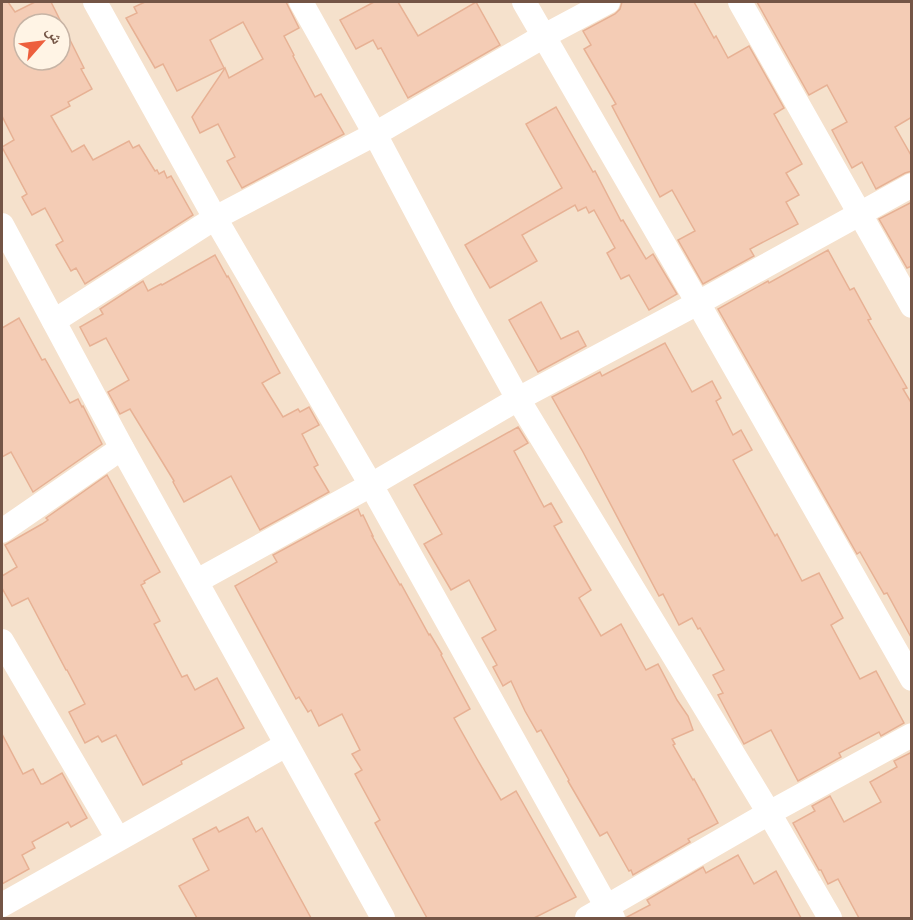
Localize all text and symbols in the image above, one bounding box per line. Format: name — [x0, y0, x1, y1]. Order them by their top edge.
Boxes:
north arrow — [12, 12, 72, 72]
text: ش — [42, 23, 67, 47]

